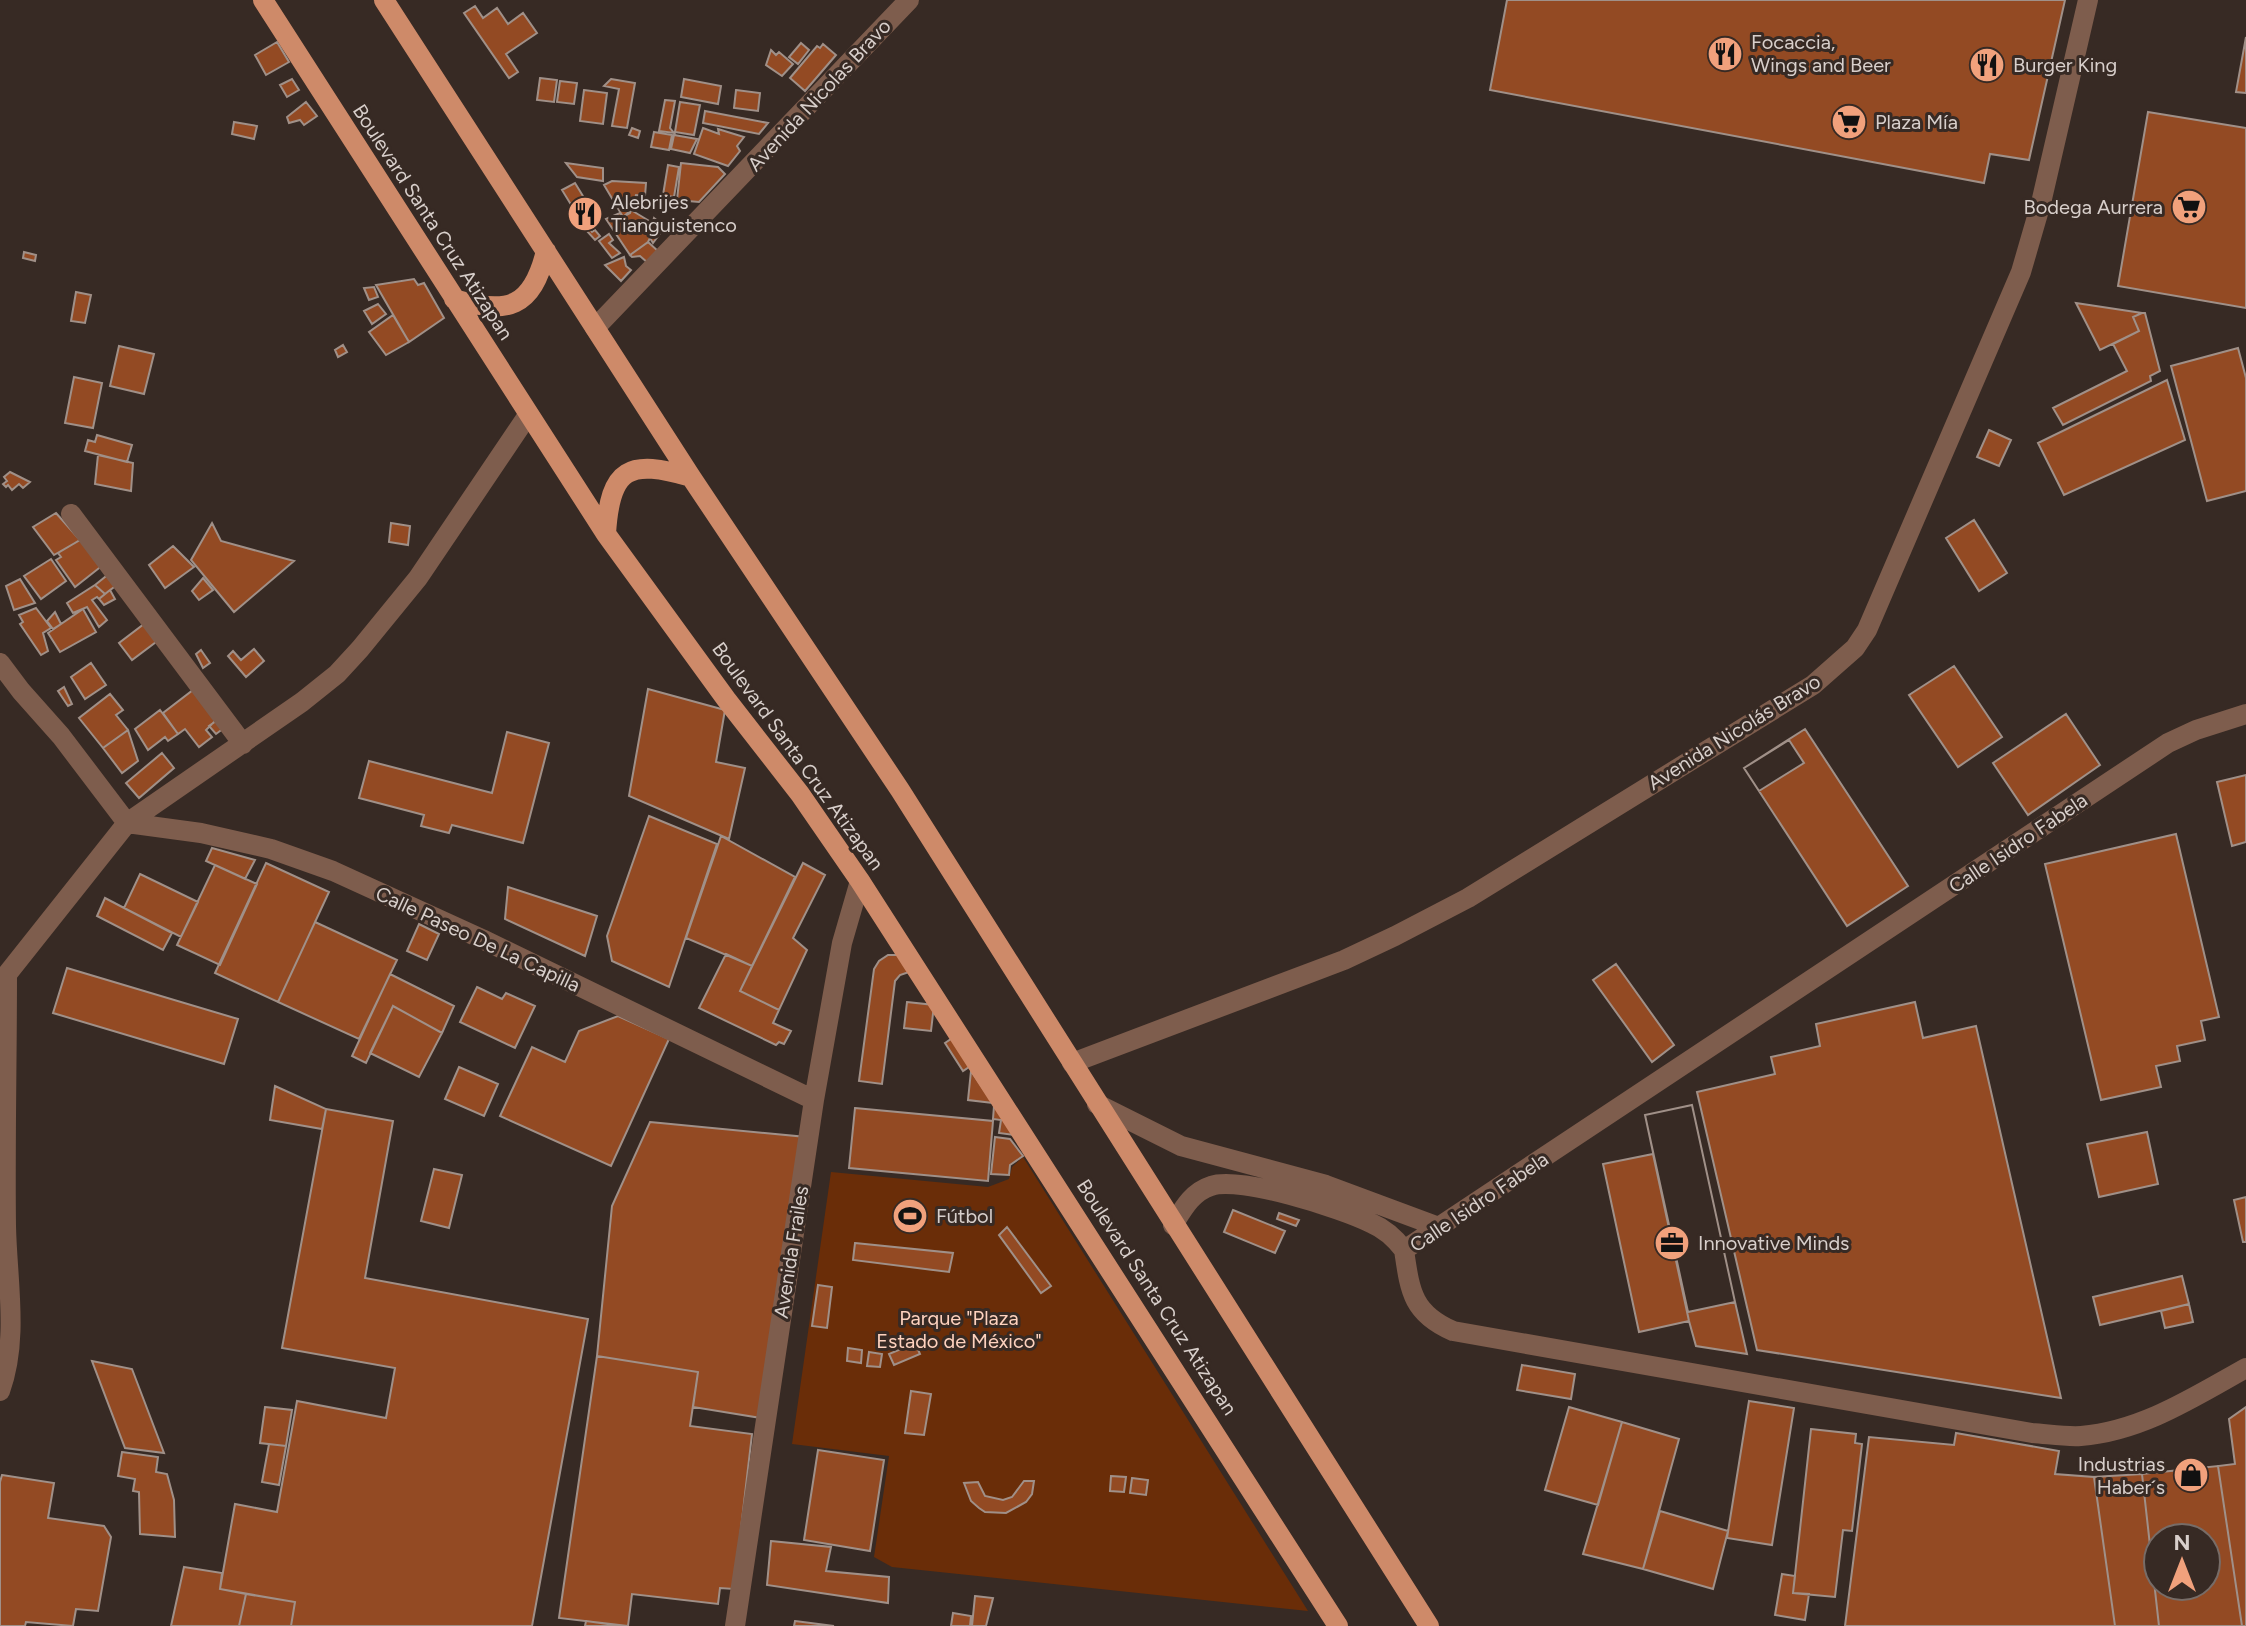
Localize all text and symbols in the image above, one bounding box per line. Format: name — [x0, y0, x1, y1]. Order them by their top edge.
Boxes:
street label: Avenida Nicolas Bravo — [742, 14, 896, 176]
place label: Focaccia, Wings and Beer — [1751, 30, 1891, 77]
restaurant icon: Focaccia, Wings and Beer — [1706, 35, 1744, 73]
restaurant icon: Burger King — [1968, 46, 2006, 84]
place label: Burger King — [2013, 53, 2117, 77]
street label: Boulevard Santa Cruz Atizapan — [348, 100, 518, 344]
supermarket icon: Plaza Mía — [1830, 103, 1868, 141]
place label: Plaza Mía — [1875, 110, 1958, 134]
supermarket icon: Bodega Aurrera — [2170, 188, 2208, 226]
place label: Alebrijes Tianguistenco — [611, 190, 737, 237]
restaurant icon: Alebrijes Tianguistenco — [566, 195, 604, 233]
place label: Bodega Aurrera — [2024, 195, 2163, 219]
street label: Boulevard Santa Cruz Atizapan — [707, 637, 889, 875]
street label: Avenida Nicolás Bravo — [1643, 669, 1825, 795]
street label: Calle Isidro Fabela — [1944, 788, 2092, 898]
street label: Calle Paseo De La Capilla — [372, 881, 584, 997]
street label: Calle Isidro Fabela — [1405, 1147, 1553, 1257]
street label: Boulevard Santa Cruz Atizapan — [1072, 1175, 1242, 1419]
street label: Avenida Frailes — [769, 1184, 813, 1320]
sports icon: Fútbol — [891, 1197, 929, 1235]
place label: Fútbol — [936, 1204, 993, 1228]
office icon: Innovative Minds — [1653, 1224, 1691, 1262]
place label: Innovative Minds — [1698, 1231, 1849, 1255]
park label: Parque "Plaza Estado de México" — [876, 1306, 1042, 1353]
place label: Industrias Haber´s — [2078, 1452, 2165, 1499]
shop icon: Industrias Haber´s — [2172, 1456, 2210, 1494]
north arrow — [2142, 1522, 2222, 1602]
text: N — [2173, 1529, 2191, 1556]

